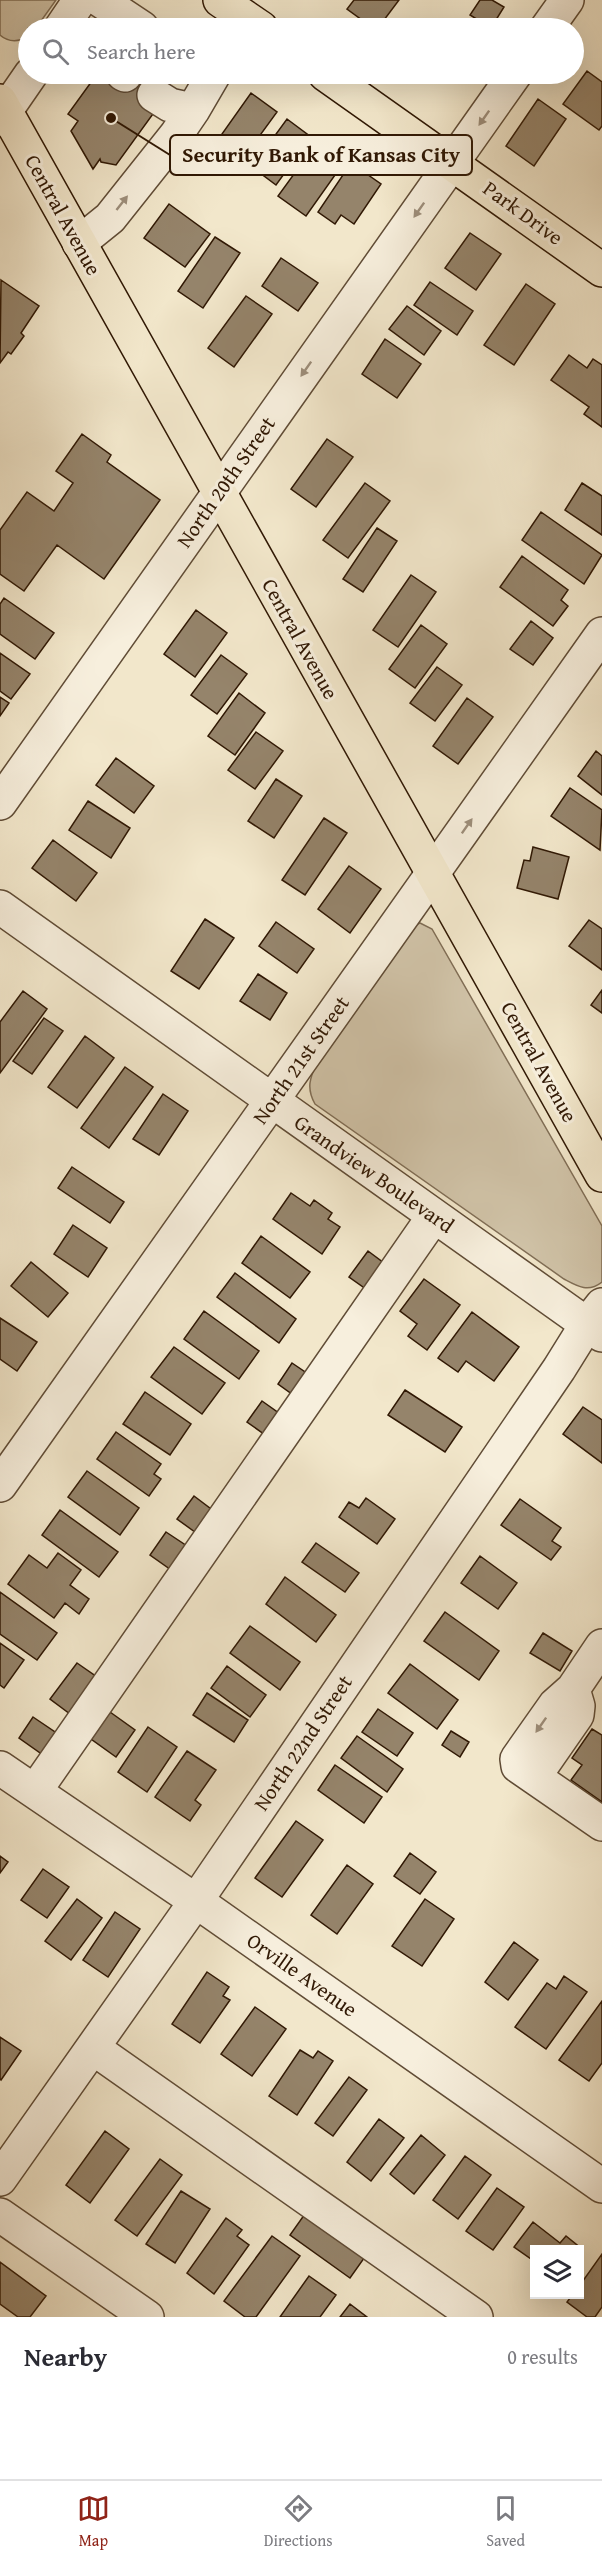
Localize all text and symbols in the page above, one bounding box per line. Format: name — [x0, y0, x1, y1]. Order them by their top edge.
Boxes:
search box — [18, 18, 584, 84]
icon: search — [39, 35, 72, 68]
text: Search here — [87, 35, 196, 67]
one-way arrow — [479, 110, 490, 126]
callout: Security Bank of Kansas City — [170, 135, 472, 175]
text: Security Bank of Kansas City — [182, 138, 461, 170]
street label: Central Avenue — [17, 149, 110, 281]
street label: Park Drive — [477, 173, 570, 252]
one-way arrow — [115, 196, 127, 211]
one-way arrow — [414, 202, 425, 218]
one-way arrow — [301, 361, 312, 377]
street label: North 20th Street — [169, 409, 283, 554]
street label: Central Avenue — [254, 573, 347, 705]
one-way arrow — [461, 818, 473, 834]
street label: North 21st Street — [245, 989, 357, 1130]
street label: Central Avenue — [493, 996, 586, 1128]
street label: Grandview Boulevard — [288, 1107, 461, 1241]
street label: North 22nd Street — [246, 1668, 360, 1817]
one-way arrow — [536, 1717, 547, 1733]
street label: Orville Avenue — [241, 1925, 364, 2024]
map controls — [530, 2245, 584, 2299]
button: layers — [530, 2245, 584, 2299]
text: Nearby — [24, 2337, 107, 2376]
text: 0 results — [507, 2342, 578, 2371]
tab: Map — [77, 2492, 110, 2552]
tab: Directions — [264, 2492, 333, 2552]
tab: Saved — [486, 2492, 525, 2552]

